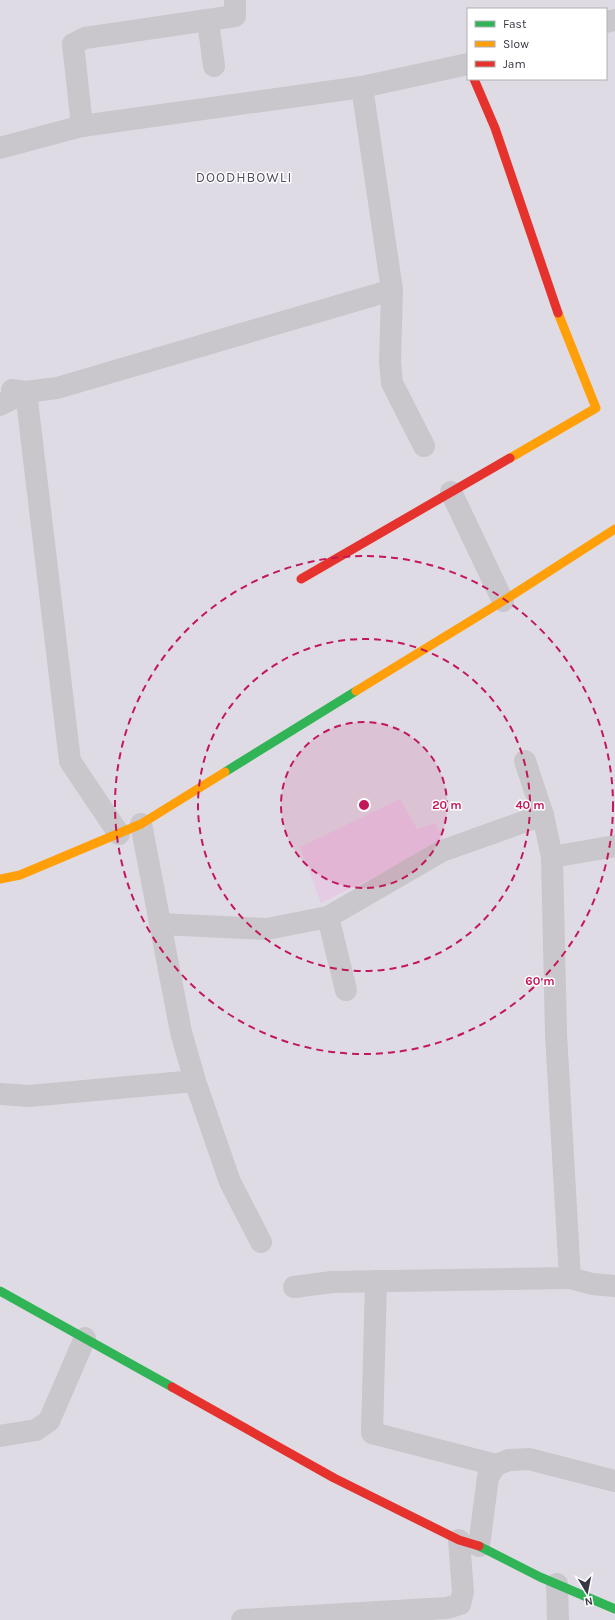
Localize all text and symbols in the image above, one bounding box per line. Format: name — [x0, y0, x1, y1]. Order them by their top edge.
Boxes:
legend — [467, 8, 607, 80]
text: Fast — [503, 17, 527, 31]
text: Slow — [503, 37, 529, 51]
text: Jam — [503, 57, 526, 71]
district label: DOODHBOWLI — [196, 169, 292, 186]
centre of rings — [357, 798, 371, 812]
text: 20 m — [432, 798, 462, 812]
text: 40 m — [515, 798, 545, 812]
text: 60 m — [525, 974, 555, 988]
north arrow — [567, 1572, 607, 1612]
text: N — [584, 1594, 594, 1608]

